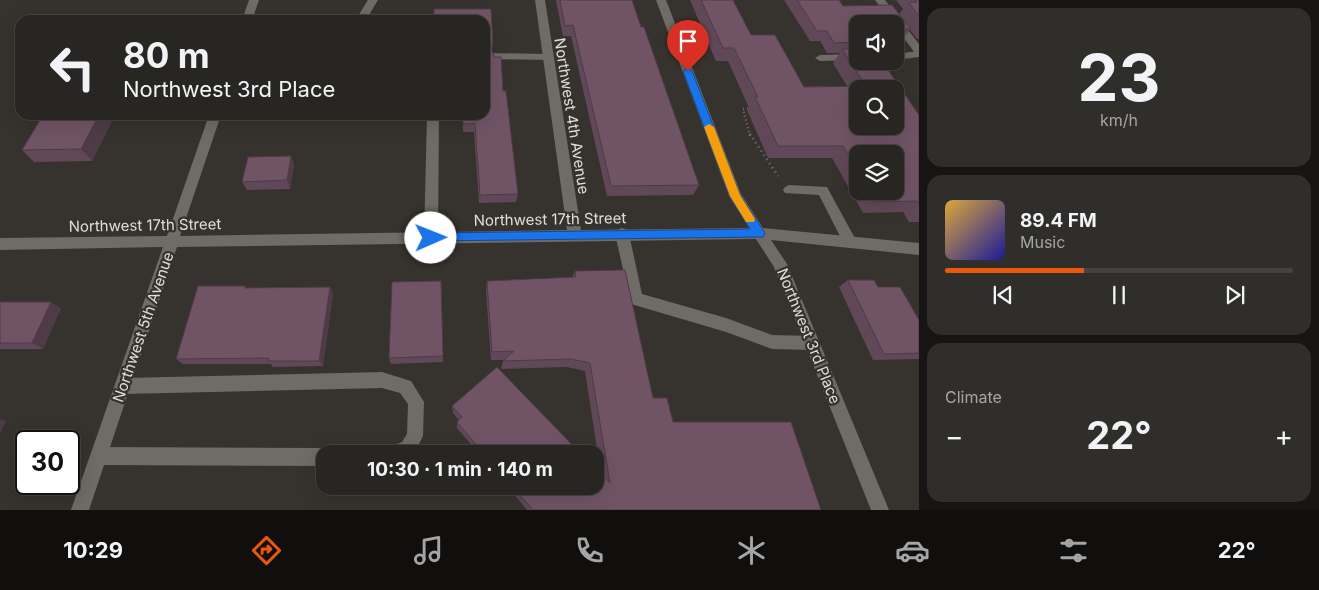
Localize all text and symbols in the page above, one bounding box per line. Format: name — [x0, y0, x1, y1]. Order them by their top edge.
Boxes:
map controls — [849, 15, 904, 200]
button: sound — [849, 15, 904, 70]
pin — [667, 20, 709, 71]
icon: arrive — [674, 27, 702, 55]
text: 80 m — [123, 34, 210, 76]
icon: left — [40, 35, 105, 100]
street label: Northwest 4th Avenue — [550, 36, 594, 196]
text: 23 — [1078, 38, 1160, 117]
text: Northwest 3rd Place — [123, 76, 335, 102]
button: search — [849, 80, 904, 135]
text: km/h — [1100, 110, 1138, 130]
button: layers — [849, 145, 904, 200]
street label: Northwest 17th Street — [474, 208, 627, 230]
text: 89.4 FM — [1020, 209, 1097, 232]
position arrow — [404, 211, 456, 263]
street label: Northwest 17th Street — [69, 214, 222, 236]
text: Music — [1020, 232, 1065, 252]
street label: Northwest 5th Avenue — [108, 249, 178, 405]
street label: Northwest 3rd Place — [773, 265, 845, 407]
icon: previous — [989, 281, 1017, 309]
icon: pause — [1105, 281, 1133, 309]
icon: next — [1221, 281, 1249, 309]
text: Climate — [945, 387, 1002, 407]
text: 22° — [1086, 412, 1152, 458]
text: − — [945, 419, 964, 453]
text: + — [1274, 419, 1293, 453]
speed limit sign: 30 — [15, 430, 80, 495]
text: 10:30 · 1 min · 140 m — [367, 458, 553, 481]
icon: directions — [249, 533, 284, 568]
icon: music — [411, 533, 446, 568]
icon: phone — [572, 533, 607, 568]
icon: climate — [734, 533, 769, 568]
icon: car — [895, 533, 930, 568]
icon: filters — [1056, 533, 1091, 568]
text: 10:29 — [63, 537, 123, 563]
text: 22° — [1218, 537, 1256, 563]

